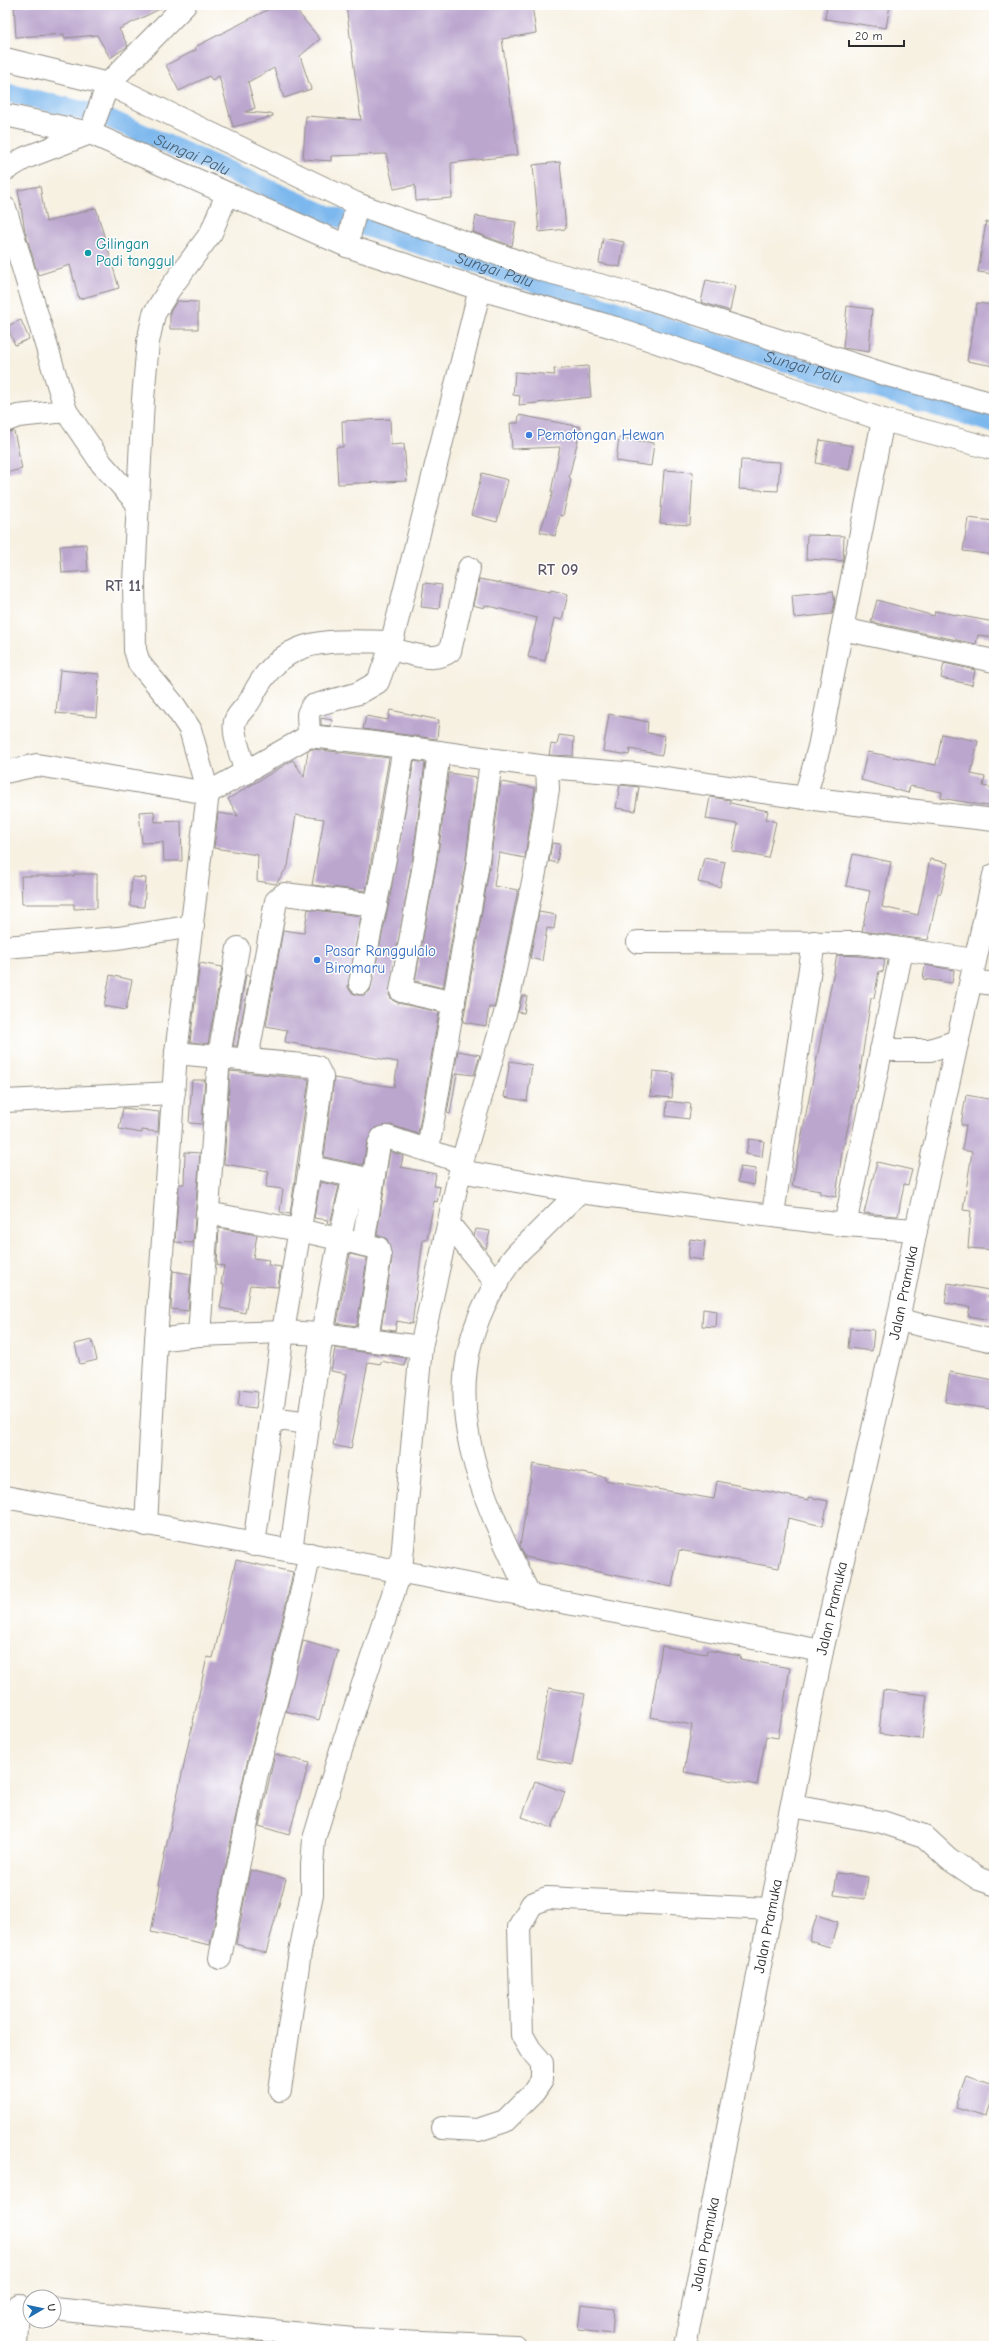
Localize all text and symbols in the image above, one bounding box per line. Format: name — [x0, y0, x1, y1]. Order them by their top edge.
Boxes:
scale bar — [849, 22, 904, 48]
text: 20 m — [855, 29, 883, 43]
water label: Sungai Palu — [151, 130, 232, 179]
place label: Gilingan Padi tanggul — [96, 235, 175, 270]
marker: Gilingan Padi tanggul — [83, 248, 93, 258]
water label: Sungai Palu — [453, 249, 536, 291]
water label: Sungai Palu — [762, 348, 845, 388]
place label: Pemotongan Hewan — [537, 426, 665, 444]
marker: Pemotongan Hewan — [524, 430, 534, 440]
district label: RT 09 — [538, 561, 578, 579]
district label: RT 11 — [105, 577, 141, 595]
place label: Pasar Ranggulalo Biromaru — [325, 942, 436, 977]
marker: Pasar Ranggulalo Biromaru — [312, 955, 322, 965]
street label: Jalan Pramuka — [885, 1244, 922, 1341]
street label: Jalan Pramuka — [812, 1560, 851, 1657]
street label: Jalan Pramuka — [750, 1877, 786, 1975]
street label: Jalan Pramuka — [687, 2195, 723, 2293]
north arrow — [22, 2289, 62, 2329]
text: U — [44, 2303, 58, 2312]

